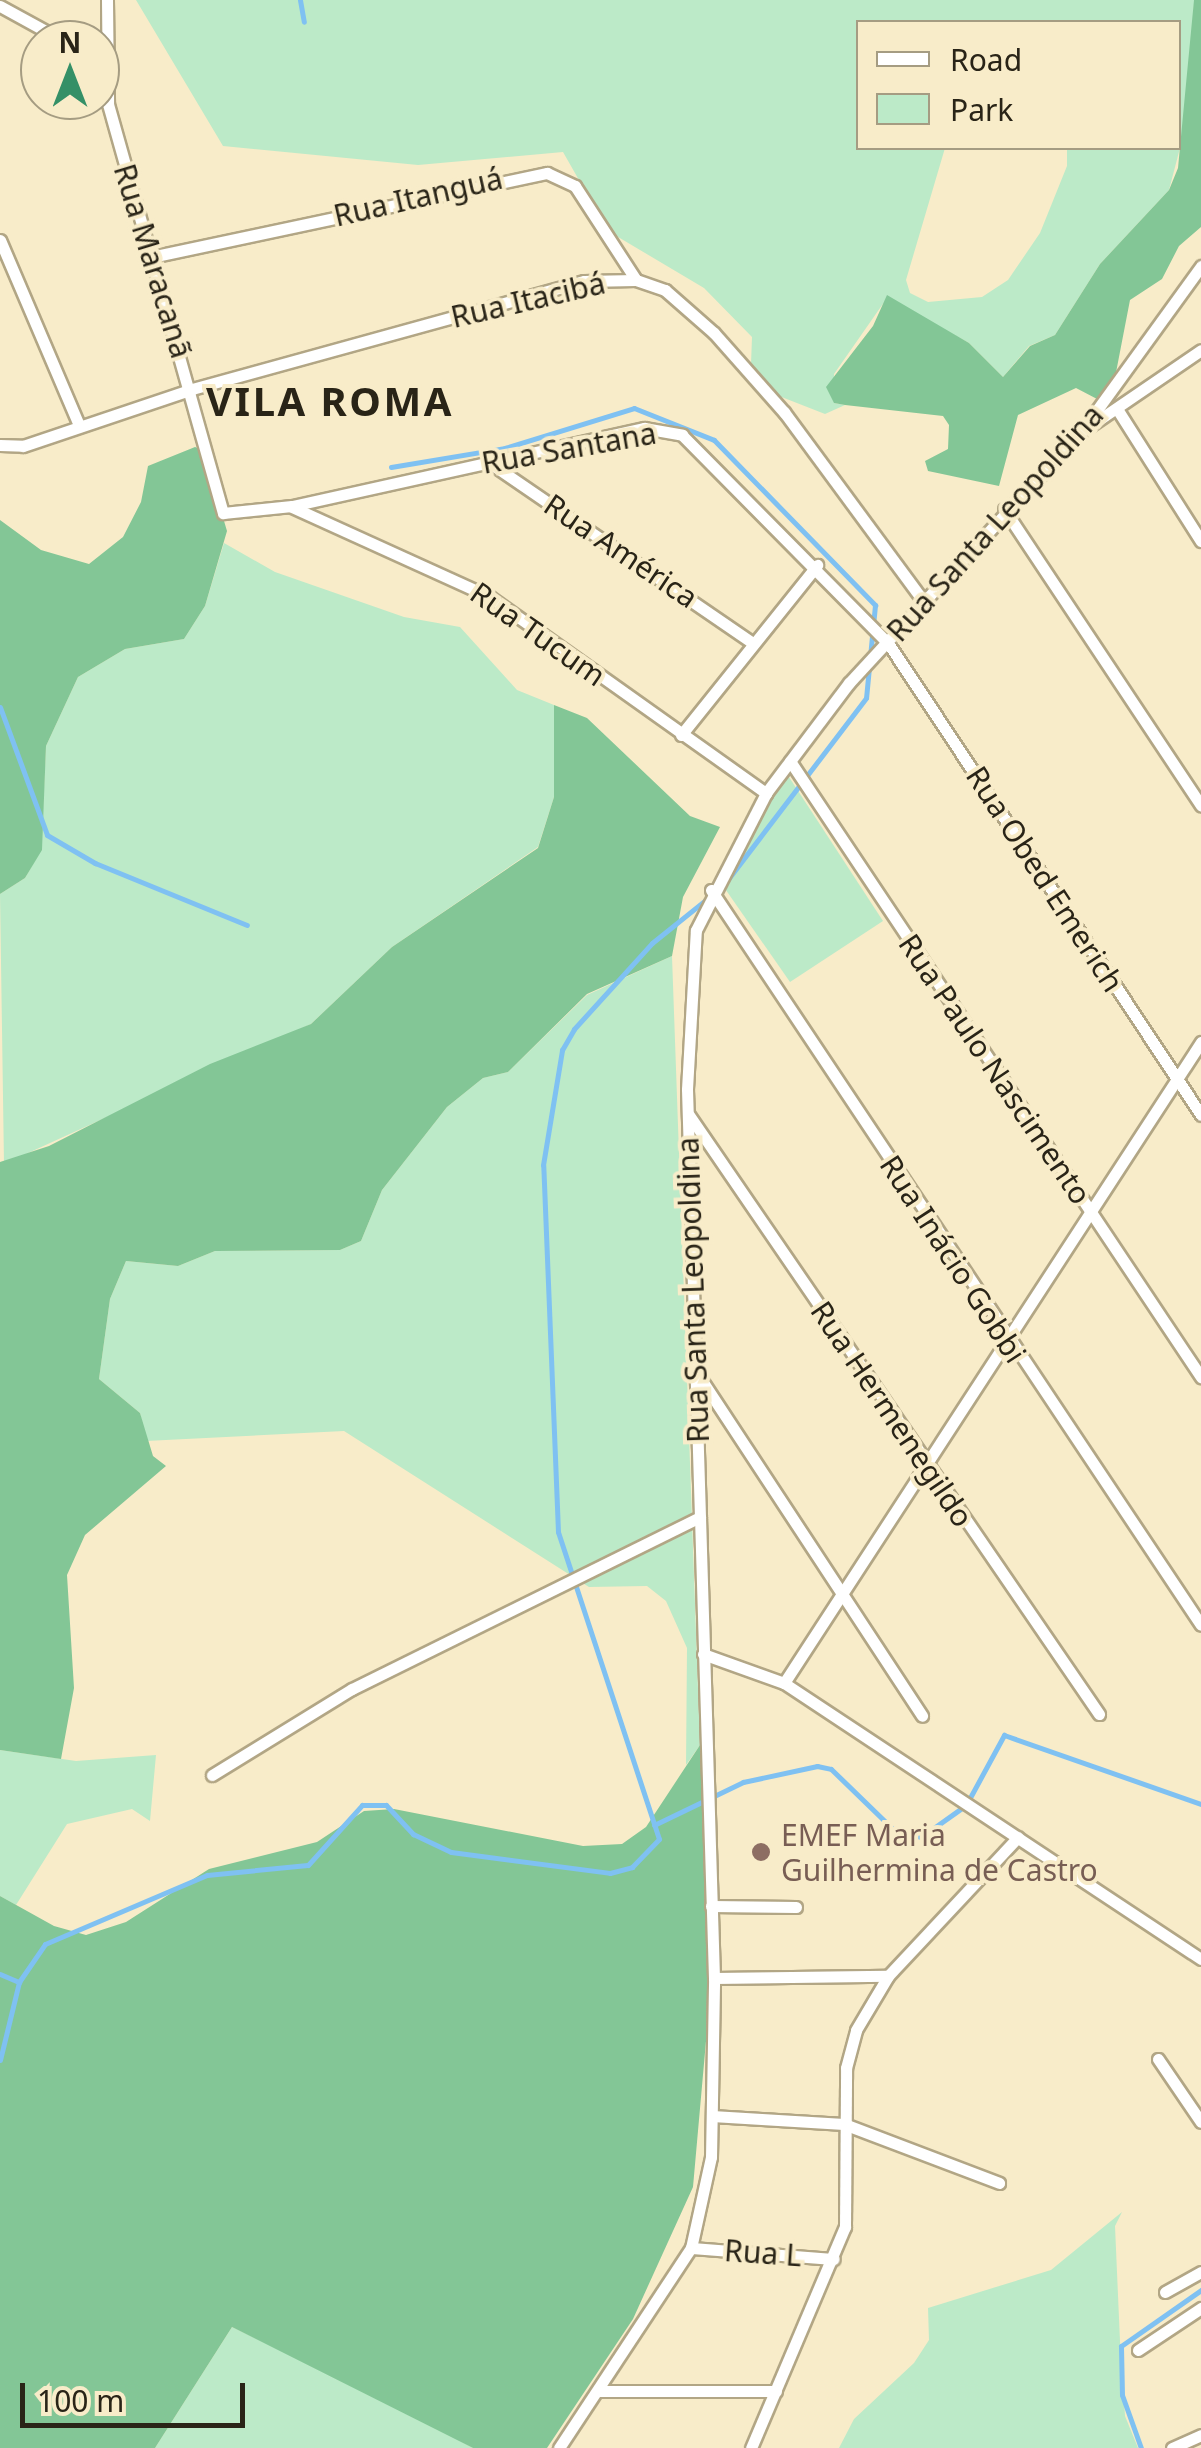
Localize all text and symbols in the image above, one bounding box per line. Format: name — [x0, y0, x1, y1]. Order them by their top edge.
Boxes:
north arrow — [20, 20, 120, 120]
legend — [856, 20, 1181, 150]
text: N — [59, 23, 81, 61]
text: Road — [950, 39, 1022, 80]
text: Park — [950, 89, 1013, 130]
street label: Rua Maracanã — [106, 160, 200, 362]
street label: Rua Itanguá — [330, 160, 506, 234]
street label: Rua Itacibá — [447, 265, 609, 335]
district label: VILA ROMA — [206, 377, 454, 425]
street label: Rua Santa Leopoldina — [879, 397, 1111, 649]
street label: Rua Santana — [479, 415, 659, 481]
street label: Rua América — [537, 486, 705, 616]
street label: Rua Tucum — [464, 574, 612, 694]
street label: Rua Obed Emerich — [959, 759, 1131, 999]
street label: Rua Paulo Nascimento — [891, 927, 1099, 1211]
street label: Rua Santa Leopoldina — [670, 1137, 716, 1443]
street label: Rua Inácio Gobbi — [873, 1149, 1033, 1369]
street label: Rua Hermenegildo — [803, 1294, 981, 1534]
place label: EMEF Maria Guilhermina de Castro — [781, 1817, 1098, 1888]
marker: EMEF Maria Guilhermina de Castro — [750, 1841, 772, 1863]
street label: Rua L — [723, 2232, 803, 2274]
scale bar — [25, 2363, 250, 2425]
text: 100 m — [37, 2380, 124, 2421]

